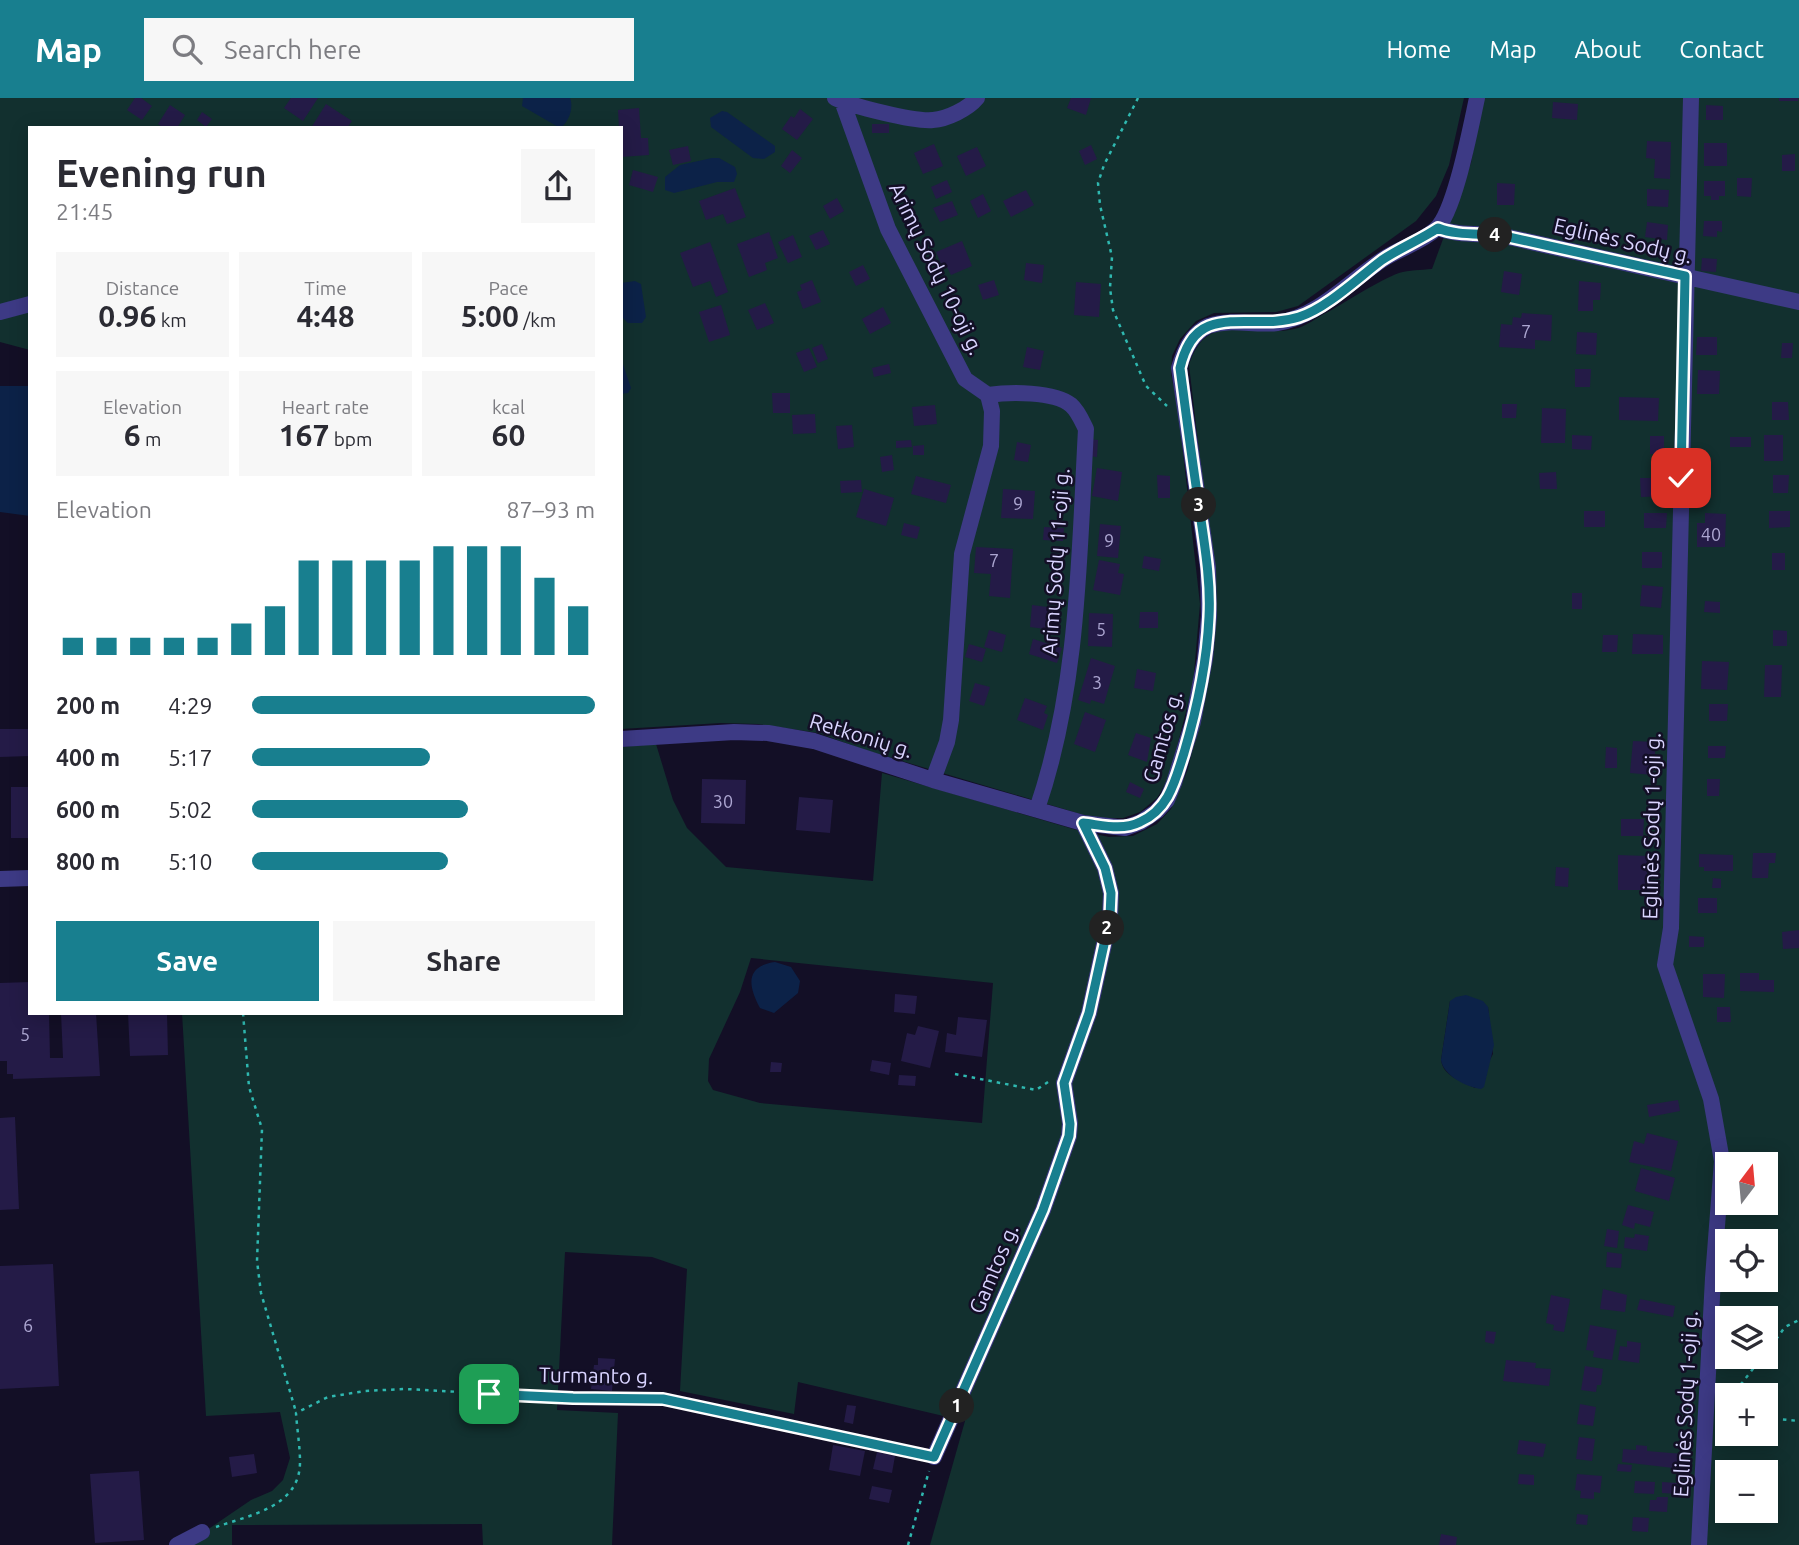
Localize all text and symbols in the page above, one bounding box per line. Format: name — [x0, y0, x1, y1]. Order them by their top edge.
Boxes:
search box — [144, 18, 634, 81]
icon: search — [168, 30, 206, 68]
text: Map — [35, 31, 102, 68]
text: Search here — [224, 35, 362, 64]
text: Home — [1386, 36, 1451, 63]
text: Map — [1489, 36, 1536, 63]
text: About — [1574, 36, 1641, 63]
text: Contact — [1679, 36, 1764, 63]
button: share — [521, 149, 595, 223]
text: Evening run — [56, 152, 267, 194]
street label: Arimų Sodų 10-oji g. — [885, 179, 989, 358]
text: 21:45 — [56, 199, 114, 224]
street label: Eglinės Sodų g. — [1552, 212, 1695, 268]
pin: 4 — [1478, 218, 1512, 252]
text: 4 — [1489, 223, 1500, 245]
text: Distance — [106, 277, 179, 299]
text: Time — [304, 277, 347, 299]
text: Pace — [488, 277, 529, 299]
text: 0.96 — [98, 299, 156, 333]
text: 4:48 — [296, 299, 355, 333]
text: 5:00 — [461, 299, 519, 333]
text: km — [156, 309, 187, 331]
text: /km — [519, 309, 556, 331]
house number: 7 — [1521, 321, 1531, 341]
text: Elevation — [103, 396, 182, 418]
text: Heart rate — [282, 396, 369, 418]
text: kcal — [492, 396, 525, 418]
text: 6 — [124, 418, 141, 452]
text: 167 — [279, 418, 329, 452]
text: 60 — [492, 418, 525, 452]
text: m — [141, 428, 161, 450]
text: bpm — [329, 428, 372, 450]
pin — [1651, 448, 1711, 508]
icon: check — [1662, 459, 1700, 497]
street label: Arimų Sodų 11-oji g. — [1036, 467, 1074, 657]
pin: 3 — [1182, 488, 1216, 522]
house number: 9 — [1013, 493, 1023, 513]
text: 3 — [1193, 493, 1204, 515]
text: Elevation — [56, 497, 152, 522]
text: 87–93 m — [507, 497, 595, 522]
house number: 40 — [1701, 524, 1721, 544]
house number: 9 — [1104, 530, 1114, 550]
house number: 7 — [989, 550, 999, 570]
house number: 5 — [1096, 619, 1106, 639]
house number: 3 — [1092, 672, 1102, 692]
street label: Gamtos g. — [1137, 688, 1187, 785]
text: 200 m — [56, 693, 120, 718]
text: 4:29 — [168, 693, 213, 718]
street label: Retkonių g. — [807, 708, 916, 762]
street label: Eglinės Sodų 1-oji g. — [1637, 732, 1665, 919]
text: 400 m — [56, 745, 120, 770]
text: 5:17 — [168, 745, 213, 770]
house number: 30 — [713, 791, 733, 811]
text: 600 m — [56, 797, 120, 822]
text: 5:02 — [168, 797, 213, 822]
text: 800 m — [56, 849, 120, 874]
text: 5:10 — [168, 849, 213, 874]
pin: 2 — [1090, 910, 1124, 946]
text: 2 — [1101, 916, 1112, 938]
button: Save — [56, 921, 319, 1001]
button: Share — [333, 921, 595, 1001]
house number: 5 — [20, 1024, 30, 1044]
north arrow — [1715, 1152, 1778, 1214]
map controls — [1715, 1152, 1778, 1523]
street label: Gamtos g. — [964, 1220, 1023, 1317]
button: locate — [1715, 1229, 1778, 1292]
button: layers — [1715, 1306, 1778, 1369]
street label: Eglinės Sodų 1-oji g. — [1668, 1310, 1702, 1498]
house number: 6 — [23, 1315, 33, 1335]
street label: Turmanto g. — [539, 1362, 653, 1388]
pin — [459, 1364, 519, 1424]
icon: arrive — [470, 1375, 508, 1413]
button: + — [1715, 1383, 1778, 1446]
pin: 1 — [940, 1388, 974, 1424]
text: 1 — [951, 1394, 962, 1416]
button: − — [1715, 1460, 1778, 1523]

